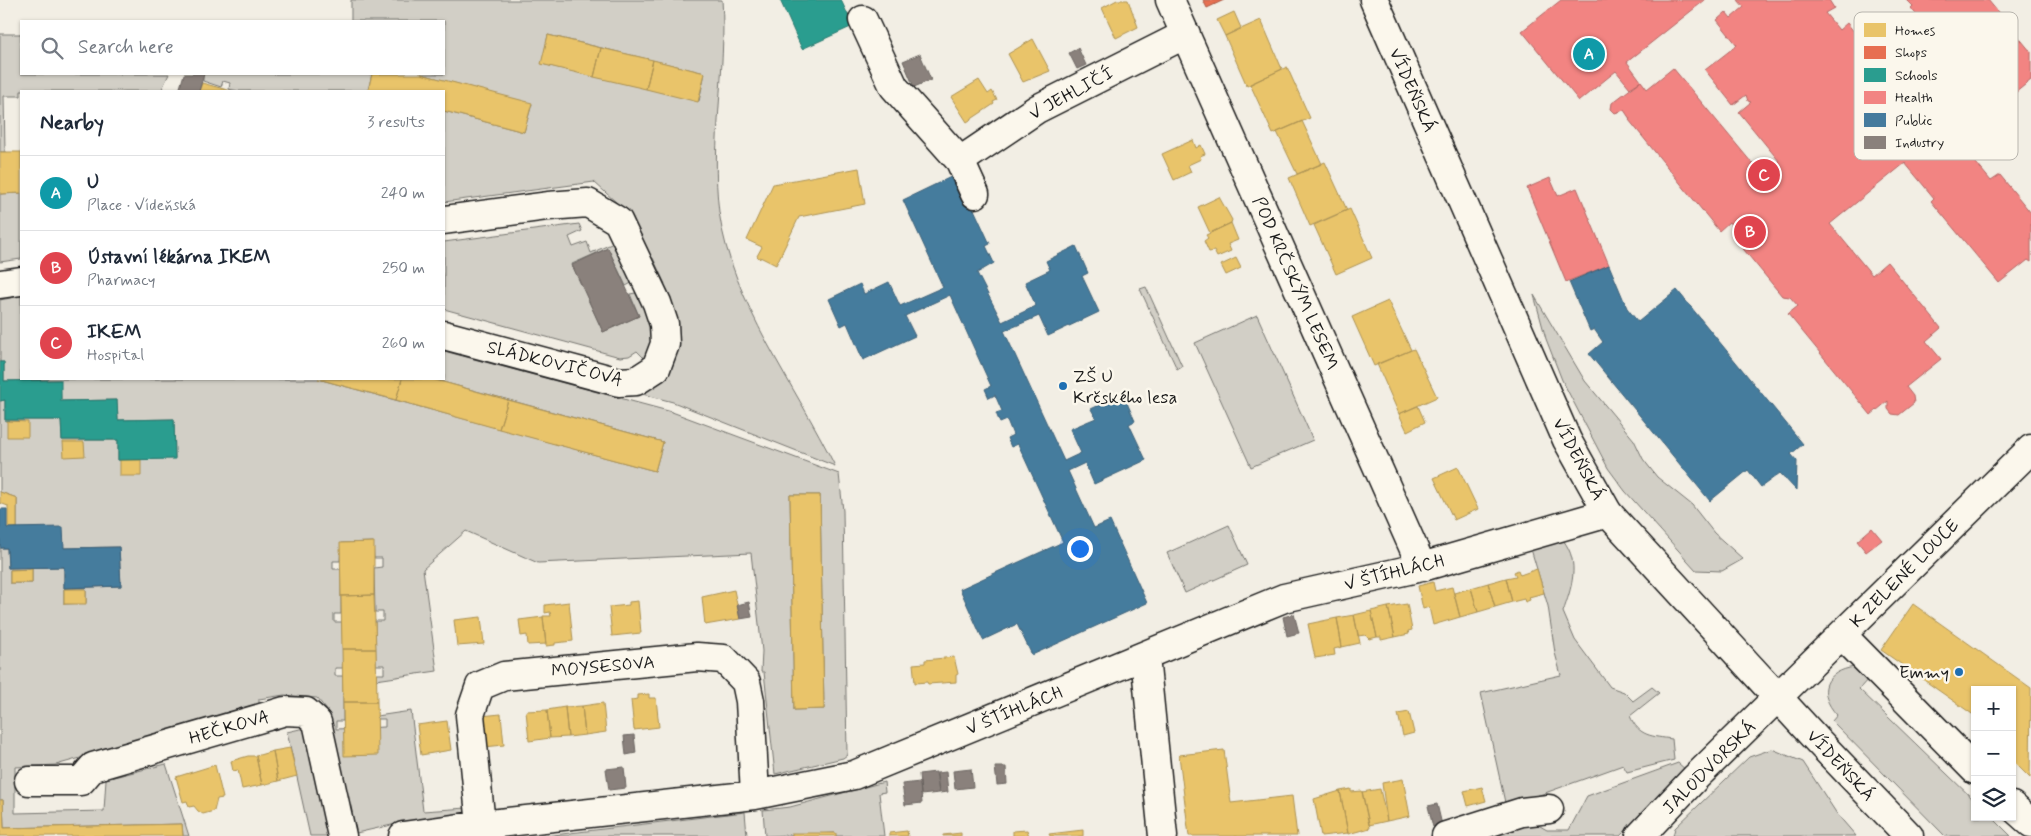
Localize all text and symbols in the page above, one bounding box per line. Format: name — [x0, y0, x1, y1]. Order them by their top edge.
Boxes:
legend — [1854, 12, 2018, 160]
search box — [20, 20, 445, 75]
text: Homes — [1895, 22, 1936, 40]
icon: search — [38, 34, 66, 62]
text: Search here — [78, 35, 174, 60]
pin: A — [1573, 35, 1605, 73]
street label: VÍDEŇSKÁ — [1383, 44, 1441, 136]
text: Shops — [1895, 44, 1927, 62]
street label: V JEHLIČÍ — [1025, 62, 1118, 126]
text: Schools — [1895, 67, 1938, 85]
text: Health — [1895, 89, 1933, 107]
text: Nearby — [40, 109, 104, 137]
text: 3 results — [367, 112, 425, 133]
text: Public — [1895, 112, 1932, 130]
text: Industry — [1895, 134, 1944, 152]
pin: C — [1748, 156, 1780, 194]
text: U — [87, 170, 99, 195]
text: A — [51, 183, 61, 204]
text: 240 m — [381, 183, 425, 204]
street label: POD KRČSKÝM LESEM — [1246, 193, 1344, 374]
text: Place · Vídeňská — [87, 195, 196, 216]
pin: B — [1734, 213, 1766, 251]
text: Ústavní lékárna IKEM — [87, 245, 271, 270]
text: B — [51, 258, 61, 279]
text: 250 m — [382, 258, 425, 279]
text: Pharmacy — [87, 270, 155, 291]
text: IKEM — [87, 320, 142, 345]
text: C — [50, 333, 62, 354]
text: 260 m — [382, 333, 425, 354]
street label: SLÁDKOVIČOVA — [484, 335, 625, 392]
text: Hospital — [87, 345, 144, 366]
place label: ZŠ U Krčského lesa — [1073, 365, 1177, 410]
marker: ZŠ U Krčského lesa — [1057, 380, 1069, 392]
street label: VÍDEŇSKÁ — [1546, 414, 1610, 505]
street label: K ZELENÉ LOUCE — [1845, 514, 1965, 634]
your location — [1067, 536, 1093, 562]
street label: V ŠTÍHLÁCH — [1342, 549, 1447, 597]
street label: MOYSESOVA — [550, 651, 656, 683]
place label: Emmy — [1899, 661, 1949, 685]
marker: Emmy — [1953, 666, 1965, 678]
street label: V ŠTÍHLÁCH — [963, 681, 1066, 741]
map controls — [1971, 686, 2016, 821]
button: + — [1971, 686, 2016, 731]
street label: HEČKOVA — [186, 705, 272, 751]
street label: JALODVORSKÁ — [1658, 716, 1762, 820]
street label: VÍDEŇSKÁ — [1801, 725, 1880, 807]
button: − — [1971, 731, 2016, 776]
button: layers — [1971, 776, 2016, 821]

